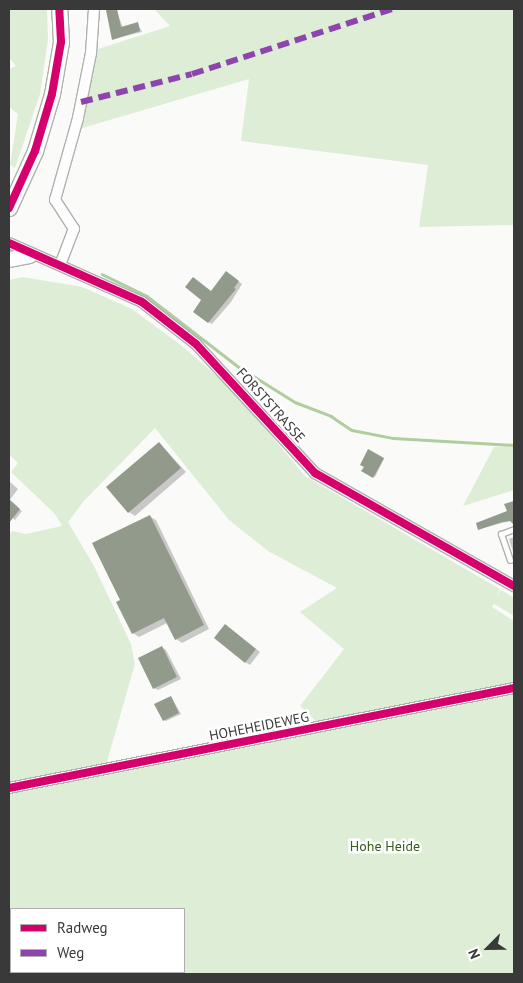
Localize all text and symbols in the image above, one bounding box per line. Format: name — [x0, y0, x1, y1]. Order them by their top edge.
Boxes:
street label: FORSTSTRASSE — [233, 364, 309, 446]
street label: HOHEHEIDEWEG — [208, 708, 310, 744]
park label: Hohe Heide — [350, 838, 420, 854]
legend — [10, 908, 185, 973]
text: Radweg — [57, 918, 108, 937]
north arrow — [463, 923, 513, 973]
text: Weg — [57, 943, 84, 962]
text: N — [464, 946, 484, 962]

